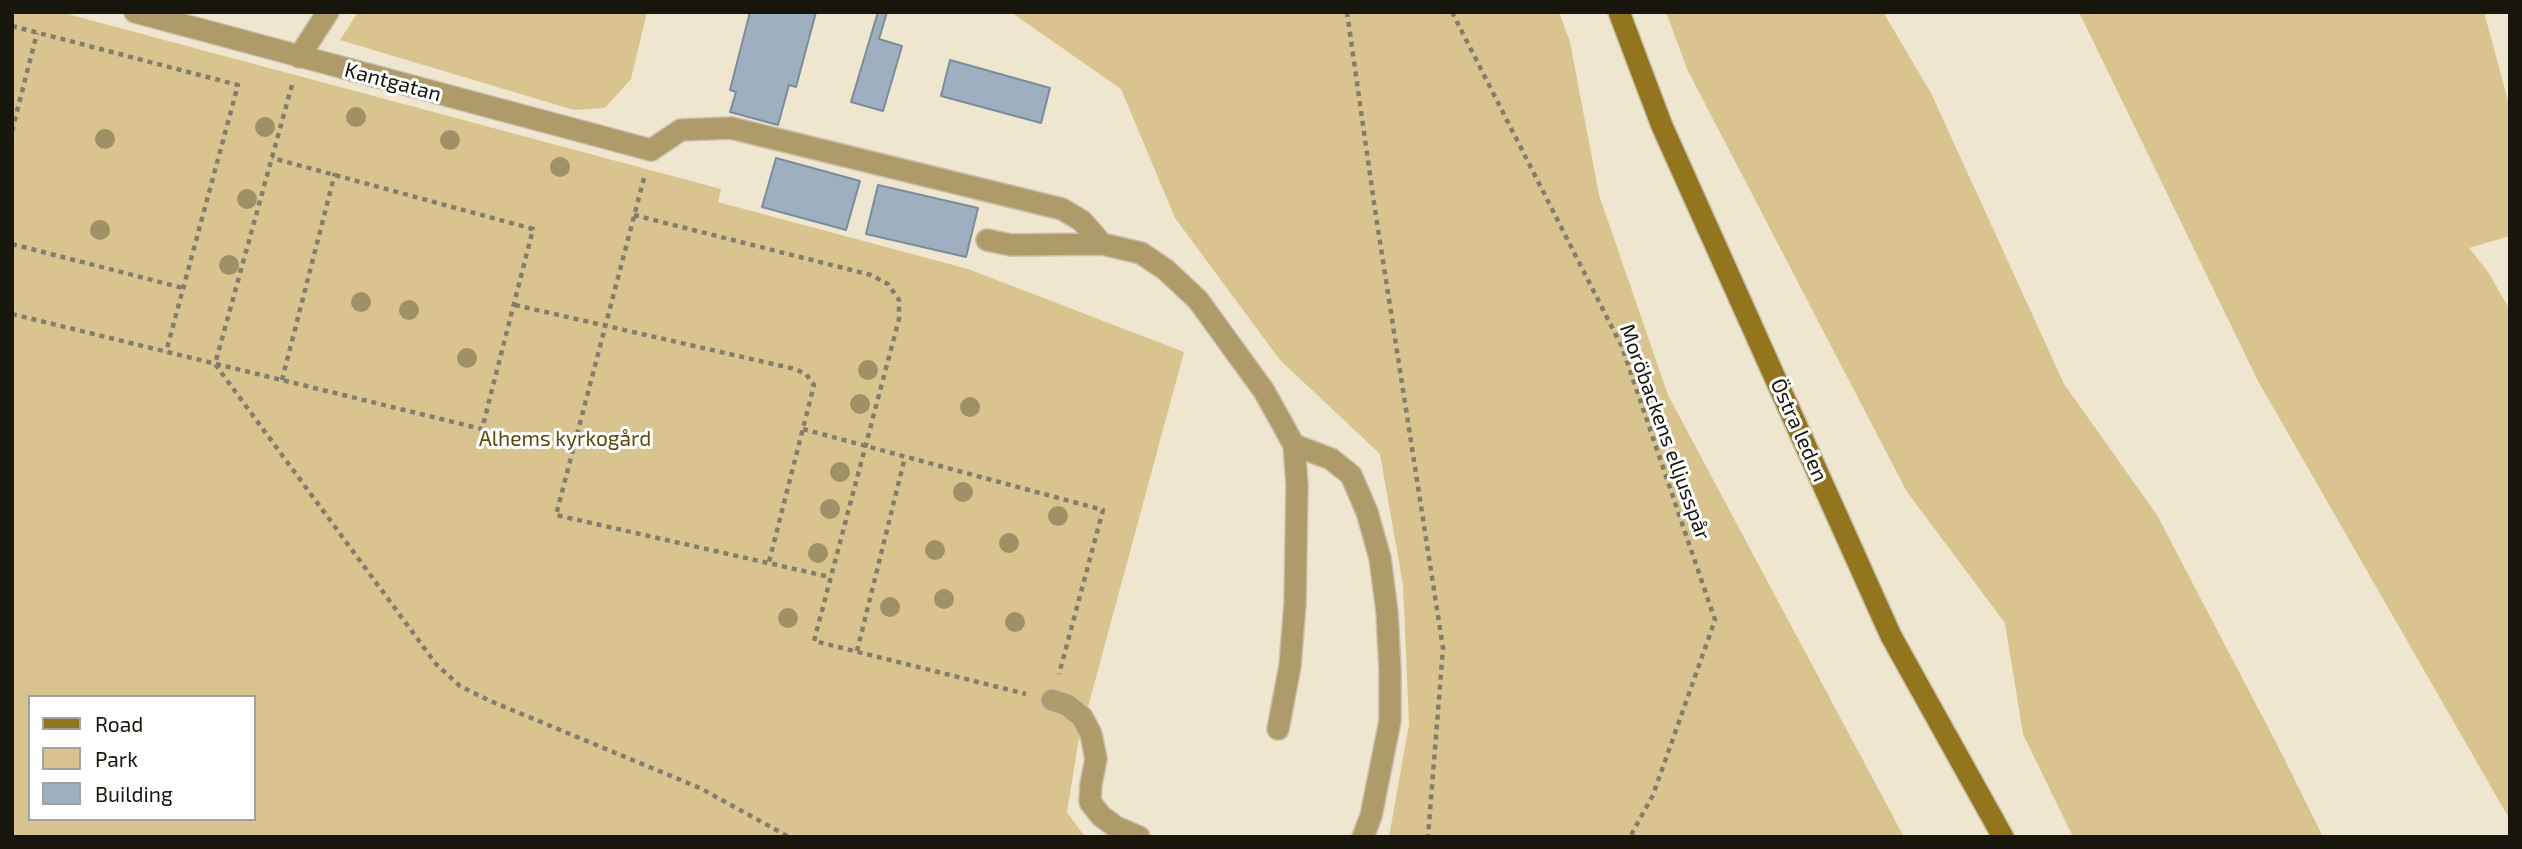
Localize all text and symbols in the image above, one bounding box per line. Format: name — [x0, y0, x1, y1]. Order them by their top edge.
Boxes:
street label: Kantgatan — [342, 57, 444, 107]
street label: Moröbackens elljusspår — [1614, 321, 1716, 543]
street label: Östra leden — [1765, 374, 1833, 486]
park label: Alhems kyrkogård — [479, 426, 651, 452]
legend — [28, 695, 256, 821]
text: Road — [95, 711, 143, 736]
text: Park — [95, 746, 138, 771]
text: Building — [95, 781, 173, 806]

